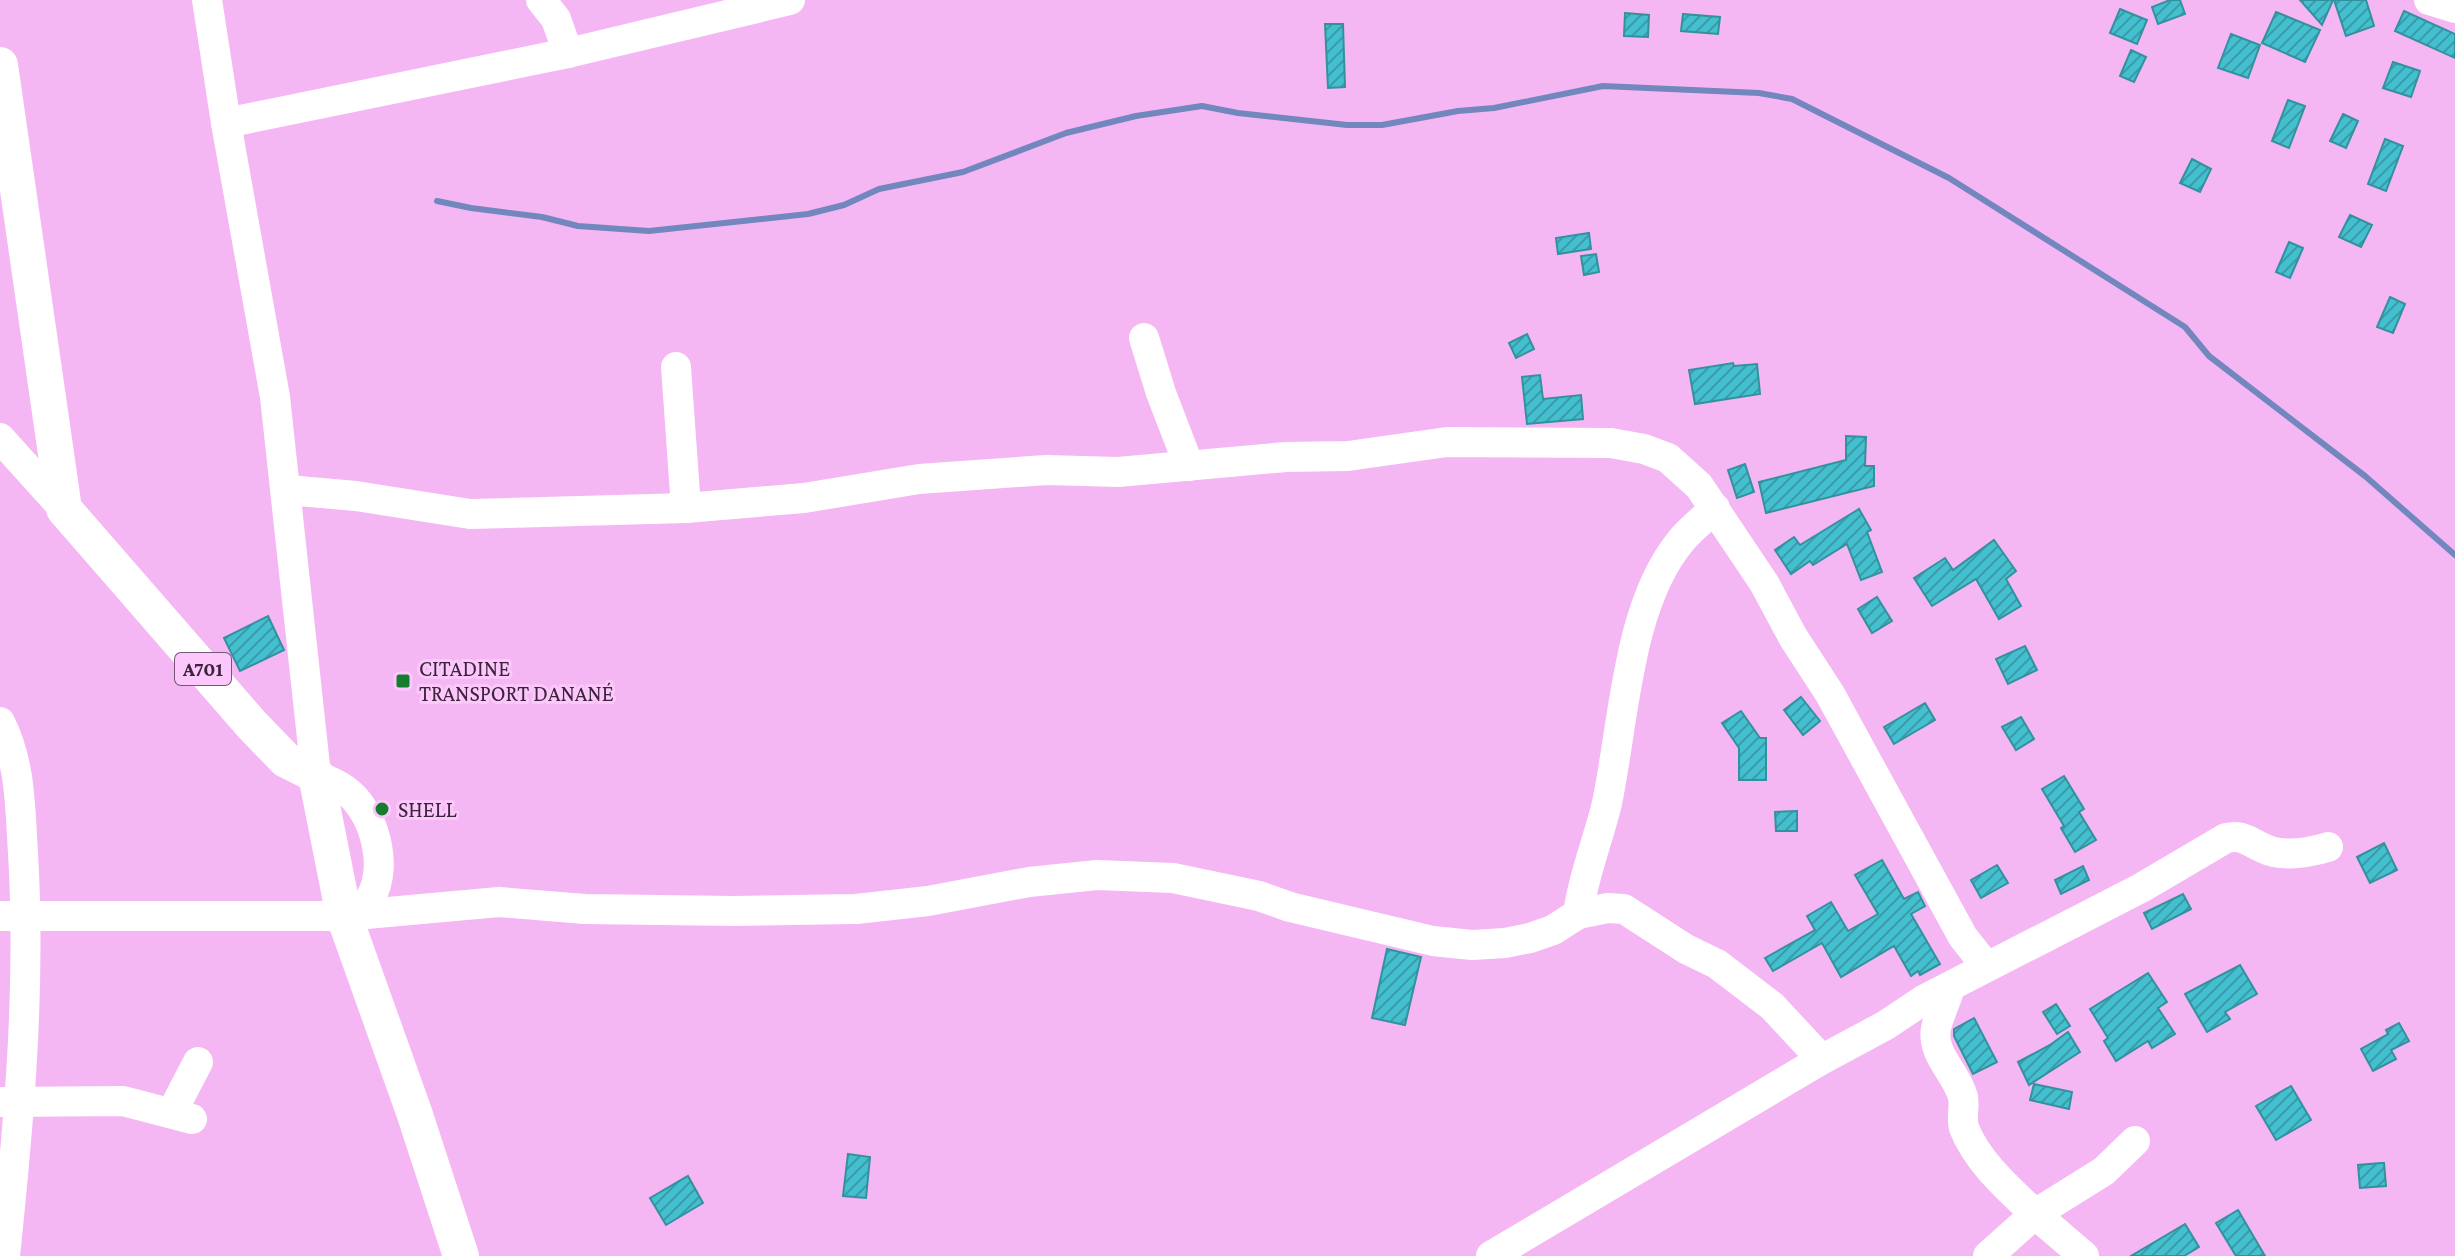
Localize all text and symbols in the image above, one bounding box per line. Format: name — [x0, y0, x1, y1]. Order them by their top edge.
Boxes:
road number: A701 — [175, 653, 231, 685]
place label: CITADINE TRANSPORT DANANÉ — [419, 656, 614, 706]
marker: CITADINE TRANSPORT DANANÉ — [394, 672, 412, 690]
place label: SHELL — [398, 797, 457, 822]
marker: SHELL — [373, 800, 391, 818]

